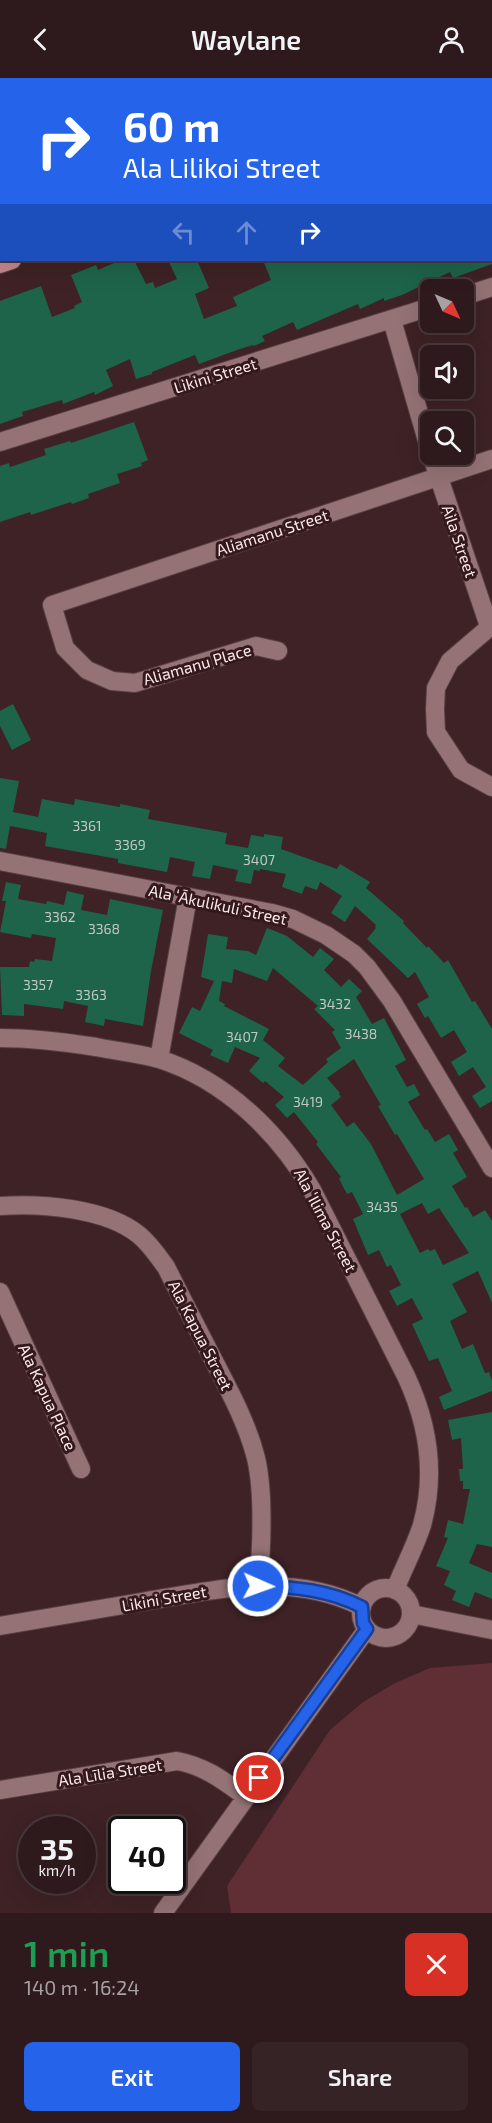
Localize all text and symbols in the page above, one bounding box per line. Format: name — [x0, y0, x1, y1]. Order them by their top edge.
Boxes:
icon: back — [24, 23, 57, 56]
text: Waylane — [191, 23, 301, 55]
icon: person — [435, 23, 468, 56]
text: 60 m — [123, 100, 220, 150]
icon: right — [24, 102, 102, 180]
text: Ala Lilikoi Street — [123, 151, 320, 183]
icon: left — [167, 216, 200, 249]
icon: ahead — [230, 216, 263, 249]
icon: right — [293, 216, 326, 249]
north arrow — [420, 279, 474, 333]
map controls — [420, 279, 474, 465]
button: sound — [420, 345, 474, 399]
street label: Likini Street — [171, 353, 259, 397]
button: search — [420, 411, 474, 465]
street label: Aila Street — [439, 502, 481, 580]
street label: Aliamanu Street — [214, 505, 330, 559]
street label: Aliamanu Place — [141, 639, 253, 689]
house number: 3361 — [72, 817, 102, 834]
house number: 3369 — [114, 836, 146, 853]
house number: 3407 — [243, 851, 275, 868]
street label: Ala ʻĀkulikuli Street — [147, 880, 289, 928]
house number: 3362 — [44, 908, 76, 925]
house number: 3368 — [88, 920, 120, 937]
house number: 3357 — [23, 976, 53, 993]
house number: 3363 — [75, 986, 107, 1003]
house number: 3432 — [319, 995, 351, 1012]
house number: 3438 — [345, 1025, 377, 1042]
house number: 3407 — [226, 1028, 258, 1045]
house number: 3419 — [293, 1093, 323, 1110]
street label: Ala ʻIlima Street — [291, 1165, 361, 1275]
house number: 3435 — [366, 1198, 398, 1215]
street label: Ala Kapua Street — [165, 1277, 237, 1393]
street label: Ala Kapua Place — [15, 1341, 81, 1453]
position arrow — [226, 1554, 290, 1618]
street label: Likini Street — [120, 1581, 208, 1615]
pin — [233, 1752, 284, 1803]
street label: Ala Līlia Street — [57, 1754, 163, 1790]
icon: arrive — [242, 1761, 275, 1794]
speed limit sign: 40 — [108, 1816, 186, 1894]
text: 35 — [40, 1830, 74, 1866]
text: km/h — [38, 1861, 76, 1879]
text: 1 min — [24, 1931, 109, 1974]
button: close — [405, 1933, 468, 1996]
text: 140 m · 16:24 — [24, 1975, 140, 1999]
button: Exit — [24, 2042, 240, 2111]
button: Share — [252, 2042, 468, 2111]

